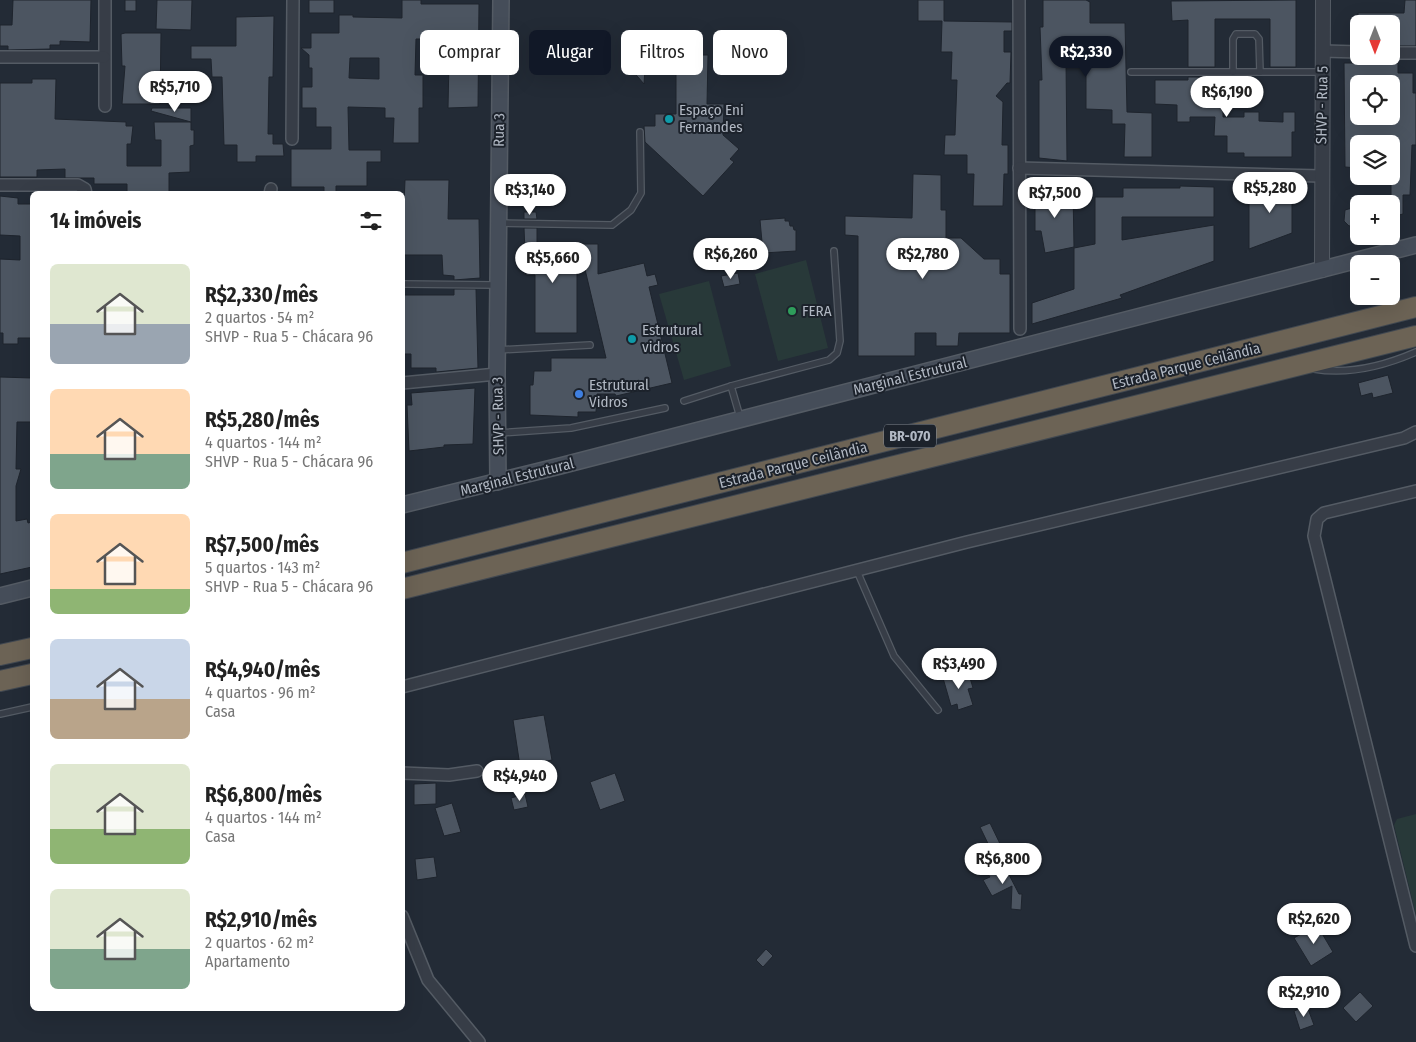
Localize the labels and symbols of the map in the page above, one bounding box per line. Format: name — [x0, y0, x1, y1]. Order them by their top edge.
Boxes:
north arrow — [1350, 15, 1400, 65]
pin: R$2,330 — [1040, 36, 1132, 78]
street label: SHVP - Rua 5 — [1312, 66, 1332, 144]
pin: R$5,710 — [129, 70, 221, 113]
pin: R$6,190 — [1181, 76, 1273, 118]
place label: Espaço Eni Fernandes — [679, 101, 744, 136]
street label: Rua 3 — [490, 113, 508, 147]
marker: Espaço Eni Fernandes — [663, 113, 675, 125]
pin: R$5,280 — [1224, 172, 1316, 214]
pin: R$3,140 — [484, 174, 576, 216]
pin: R$7,500 — [1009, 176, 1101, 219]
pin: R$6,260 — [685, 238, 777, 280]
pin: R$2,780 — [877, 238, 969, 280]
pin: R$5,660 — [507, 242, 599, 284]
place label: FERA — [802, 302, 832, 320]
marker: FERA — [786, 305, 798, 317]
place label: Estrutural vidros — [642, 321, 702, 356]
marker: Estrutural vidros — [626, 333, 638, 345]
street label: Estrada Parque Ceilândia — [1110, 339, 1262, 393]
street label: Marginal Estrutural — [851, 353, 969, 399]
street label: SHVP - Rua 3 — [488, 376, 508, 455]
place label: Estrutural Vidros — [589, 376, 649, 411]
marker: Estrutural Vidros — [573, 388, 585, 400]
road number: BR-070 — [884, 424, 936, 448]
street label: Estrada Parque Ceilândia — [717, 438, 869, 492]
street label: Marginal Estrutural — [458, 454, 576, 500]
pin: R$3,490 — [913, 648, 1005, 690]
pin: R$4,940 — [474, 760, 566, 802]
pin: R$6,800 — [957, 842, 1049, 885]
pin: R$2,620 — [1268, 902, 1360, 945]
pin: R$2,910 — [1258, 976, 1350, 1018]

